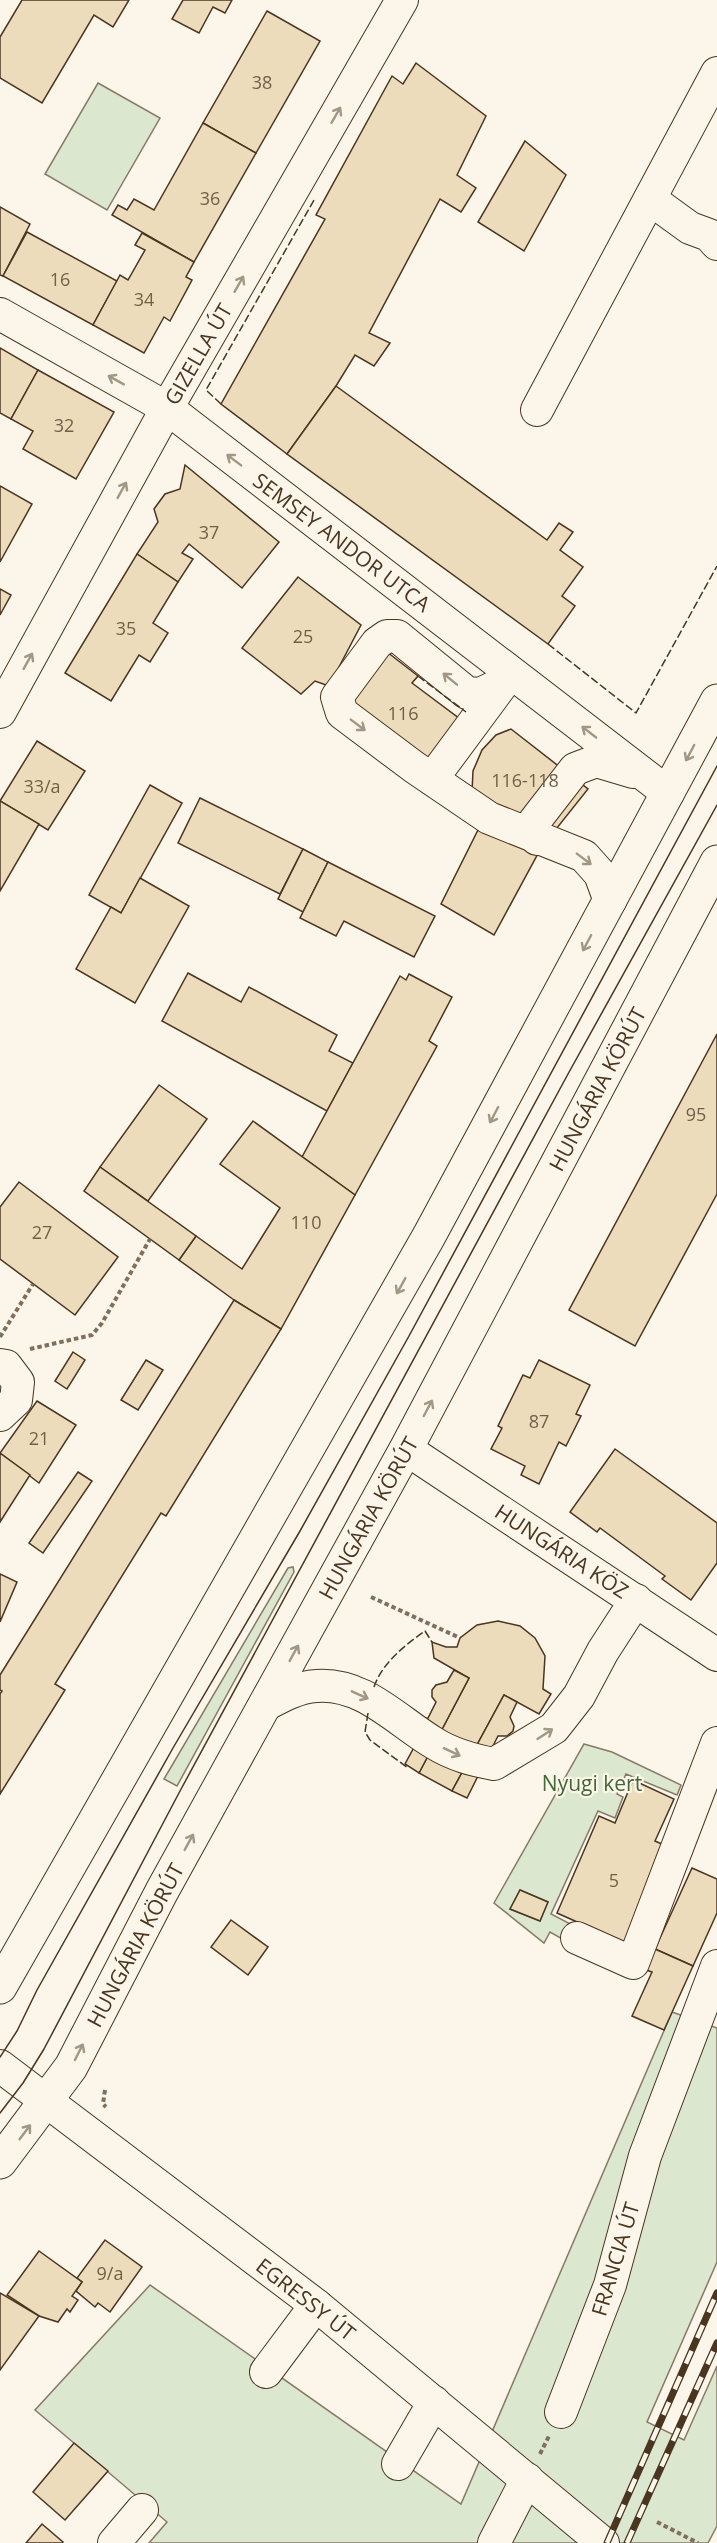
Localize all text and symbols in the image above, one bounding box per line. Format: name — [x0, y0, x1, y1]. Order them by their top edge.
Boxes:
house number: 38 — [252, 70, 272, 94]
one-way arrow — [330, 107, 342, 124]
house number: 36 — [200, 186, 220, 210]
house number: 16 — [50, 267, 70, 291]
one-way arrow — [233, 276, 245, 293]
house number: 34 — [134, 287, 154, 311]
street label: GIZELLA ÚT — [158, 298, 238, 410]
one-way arrow — [108, 373, 125, 385]
house number: 32 — [54, 413, 74, 437]
one-way arrow — [226, 453, 242, 466]
street label: SEMSEY ANDOR UTCA — [248, 466, 437, 618]
one-way arrow — [116, 482, 128, 499]
house number: 37 — [199, 520, 219, 544]
house number: 35 — [116, 616, 136, 640]
house number: 25 — [293, 624, 313, 648]
one-way arrow — [22, 653, 34, 670]
one-way arrow — [442, 673, 458, 686]
house number: 116 — [388, 701, 418, 725]
one-way arrow — [350, 719, 366, 731]
one-way arrow — [581, 725, 597, 738]
one-way arrow — [683, 744, 695, 762]
house number: 116-118 — [491, 768, 559, 792]
house number: 33/a — [23, 774, 61, 798]
one-way arrow — [576, 852, 592, 865]
one-way arrow — [581, 934, 593, 951]
street label: HUNGÁRIA KÖRÚT — [542, 1002, 652, 1176]
house number: 95 — [686, 1102, 706, 1126]
one-way arrow — [488, 1105, 499, 1123]
house number: 110 — [291, 1210, 321, 1234]
house number: 27 — [32, 1220, 52, 1244]
one-way arrow — [395, 1277, 407, 1294]
one-way arrow — [422, 1399, 434, 1417]
house number: 87 — [529, 1409, 549, 1433]
house number: 21 — [29, 1426, 49, 1450]
street label: HUNGÁRIA KÖRÚT — [312, 1431, 425, 1604]
street label: HUNGÁRIA KÖZ — [490, 1497, 634, 1605]
one-way arrow — [289, 1644, 300, 1662]
one-way arrow — [350, 1689, 368, 1701]
one-way arrow — [536, 1728, 552, 1740]
one-way arrow — [442, 1746, 460, 1758]
park label: Nyugi kert — [542, 1769, 642, 1797]
one-way arrow — [183, 1834, 195, 1851]
street label: HUNGÁRIA KÖRÚT — [80, 1858, 190, 2032]
house number: 5 — [609, 1868, 619, 1892]
one-way arrow — [74, 2043, 86, 2061]
one-way arrow — [18, 2124, 31, 2140]
street label: FRANCIA ÚT — [584, 2198, 646, 2319]
street label: EGRESSY ÚT — [251, 2251, 362, 2347]
house number: 9/a — [97, 2261, 123, 2285]

